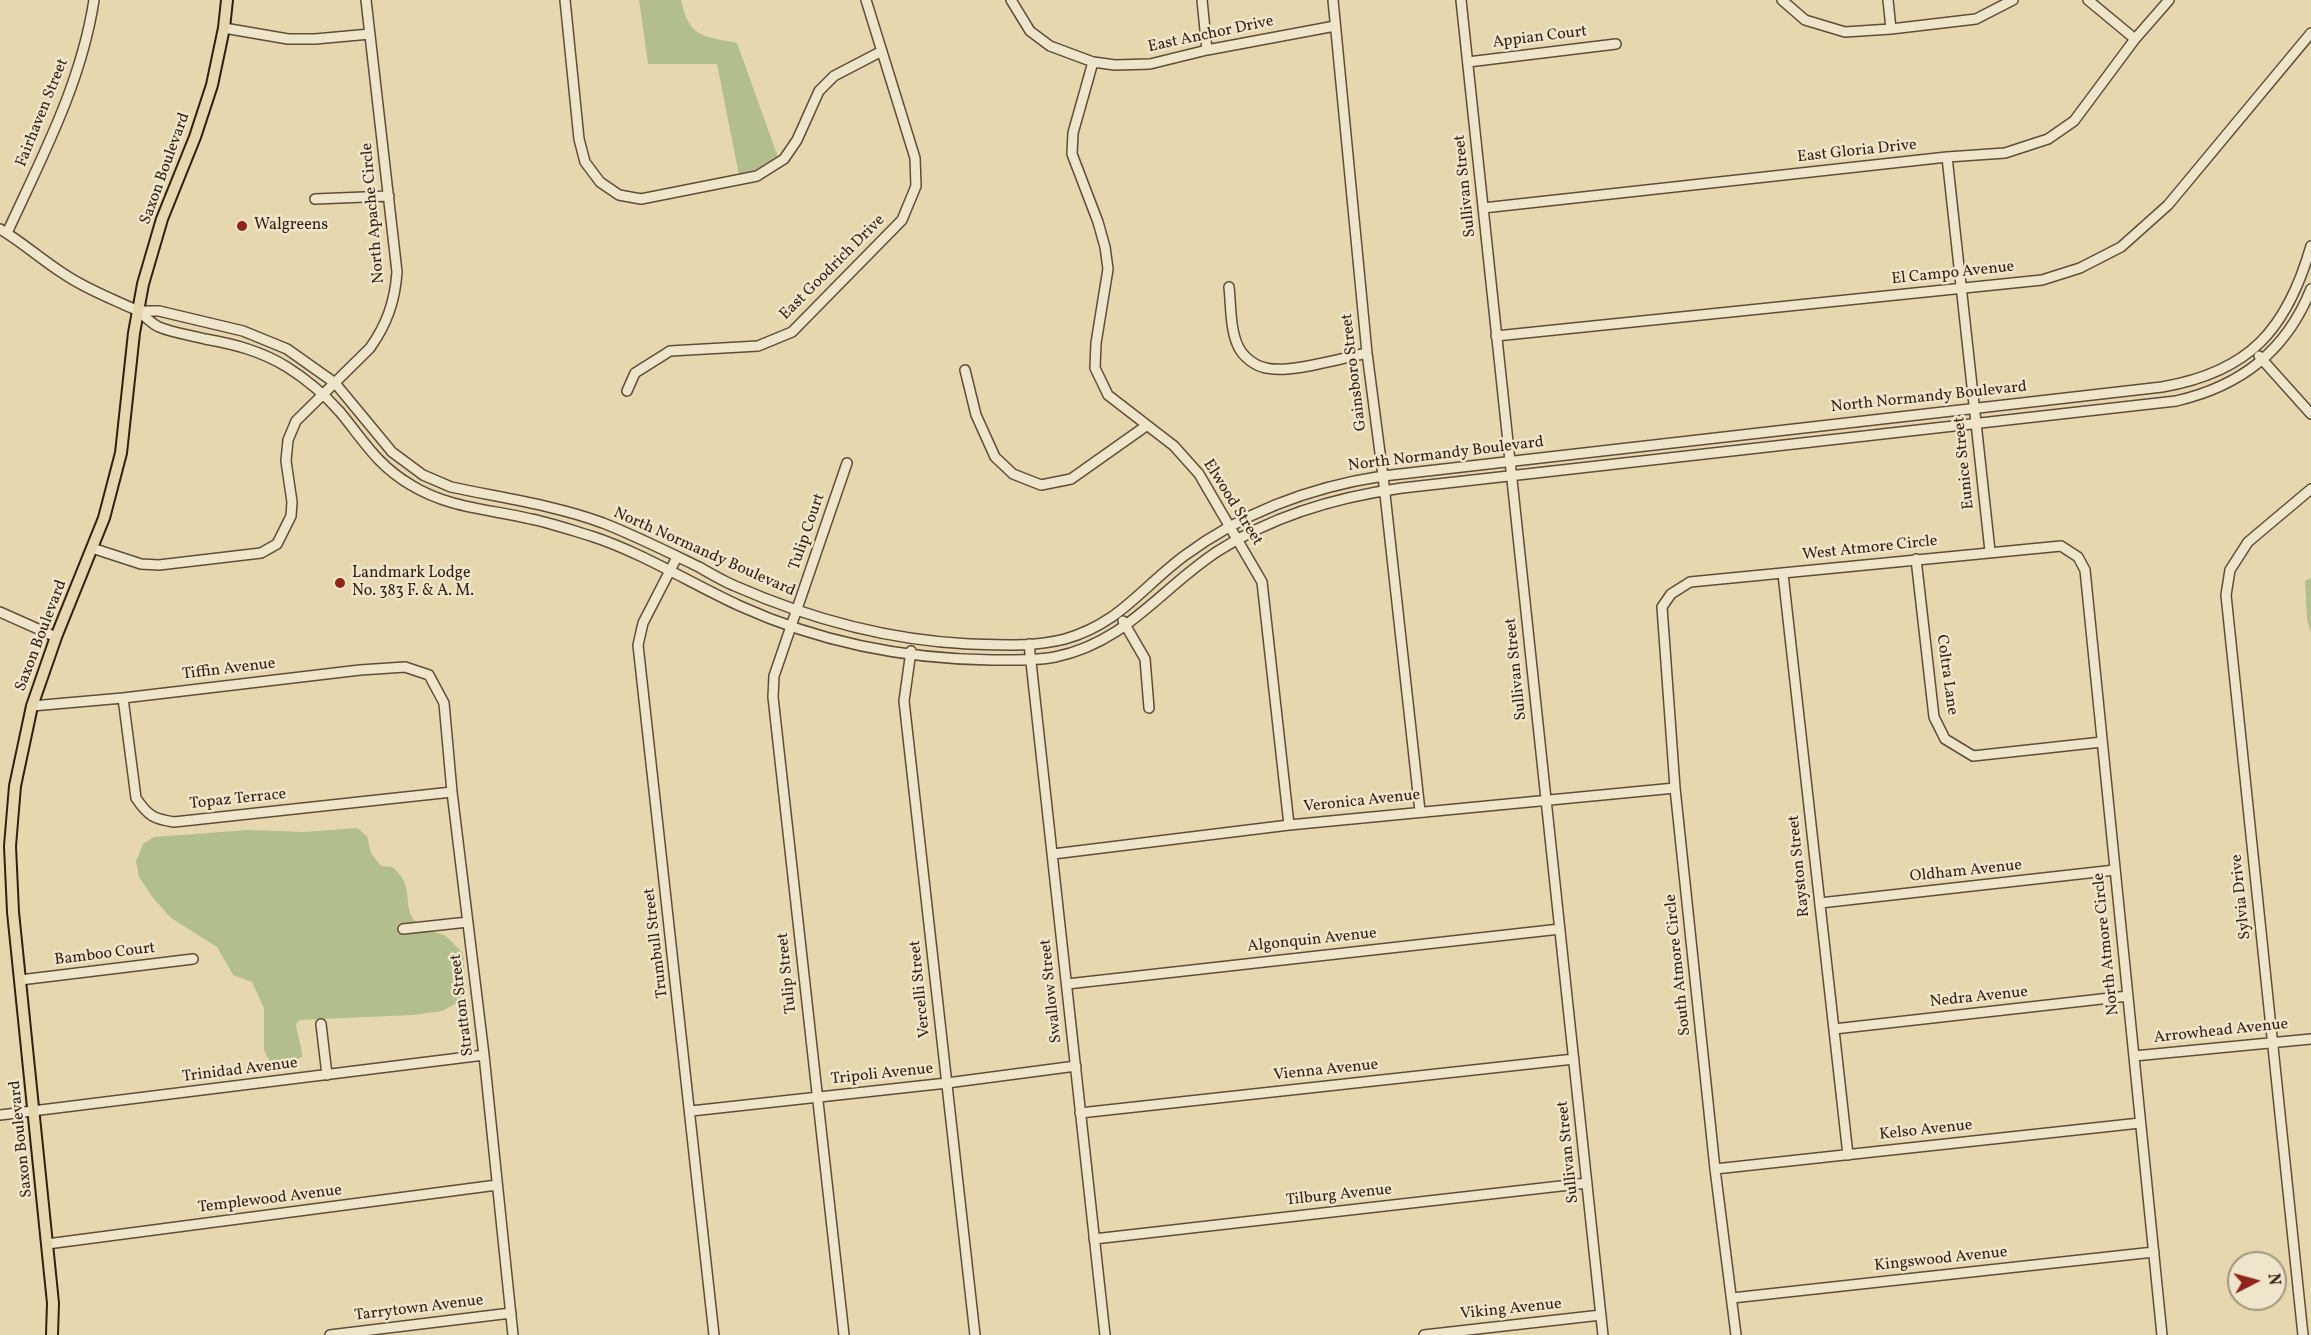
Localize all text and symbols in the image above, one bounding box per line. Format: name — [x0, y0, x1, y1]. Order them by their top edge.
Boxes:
street label: East Anchor Drive — [1146, 12, 1276, 58]
street label: Appian Court — [1492, 23, 1588, 53]
street label: Fairhaven Street — [13, 56, 73, 170]
street label: Saxon Boulevard — [137, 110, 195, 228]
street label: Sullivan Street — [1451, 134, 1481, 238]
street label: East Gloria Drive — [1796, 136, 1918, 168]
street label: North Apache Circle — [358, 142, 390, 284]
street label: East Goodrich Drive — [776, 211, 890, 325]
place label: Walgreens — [254, 216, 328, 236]
marker: Walgreens — [235, 219, 249, 233]
street label: El Campo Avenue — [1891, 258, 2015, 290]
street label: Gainsboro Street — [1338, 312, 1372, 432]
street label: North Normandy Boulevard — [1830, 378, 2028, 418]
street label: Eunice Street — [1951, 416, 1979, 510]
street label: North Normandy Boulevard — [1347, 433, 1545, 477]
street label: Elwood Street — [1198, 456, 1266, 550]
street label: Tulip Court — [786, 491, 830, 573]
street label: North Normandy Boulevard — [610, 504, 798, 602]
street label: West Atmore Circle — [1801, 532, 1939, 566]
place label: Landmark Lodge No. 383 F. & A. M. — [352, 564, 474, 602]
marker: Landmark Lodge No. 383 F. & A. M. — [333, 576, 347, 590]
street label: Saxon Boulevard — [12, 578, 72, 694]
street label: Sullivan Street — [1502, 617, 1532, 721]
street label: Coltra Lane — [1931, 633, 1961, 717]
street label: Tiffin Avenue — [181, 655, 277, 685]
street label: Topaz Terrace — [189, 785, 287, 815]
street label: Veronica Avenue — [1303, 786, 1421, 818]
street label: Rayston Street — [1785, 814, 1815, 918]
street label: Sylvia Drive — [2228, 853, 2256, 941]
street label: Oldham Avenue — [1909, 857, 2023, 887]
street label: North Atmore Circle — [2090, 872, 2124, 1016]
street label: Trumbull Street — [641, 887, 673, 999]
street label: South Atmore Circle — [1662, 893, 1696, 1037]
street label: Algonquin Avenue — [1246, 925, 1378, 957]
street label: Tulip Street — [774, 931, 802, 1015]
street label: Swallow Street — [1037, 938, 1067, 1044]
street label: Bamboo Court — [54, 939, 156, 971]
street label: Vercelli Street — [906, 939, 936, 1039]
street label: Stratton Street — [447, 953, 479, 1057]
street label: Nedra Avenue — [1929, 983, 2029, 1013]
street label: Arrowhead Avenue — [2153, 1015, 2289, 1049]
street label: Trinidad Avenue — [181, 1054, 299, 1088]
street label: Vienna Avenue — [1273, 1056, 1379, 1086]
street label: Tripoli Avenue — [830, 1060, 934, 1090]
street label: Saxon Boulevard — [6, 1079, 38, 1199]
street label: Sullivan Street — [1554, 1100, 1584, 1204]
street label: Kelso Avenue — [1879, 1117, 1973, 1145]
street label: Tilburg Avenue — [1285, 1181, 1393, 1211]
street label: Templewood Avenue — [197, 1182, 343, 1218]
street label: Kingswood Avenue — [1873, 1243, 2009, 1277]
north arrow — [2227, 1251, 2287, 1311]
text: N — [2261, 1272, 2284, 1286]
street label: Tarrytown Avenue — [353, 1292, 485, 1326]
street label: Viking Avenue — [1459, 1295, 1563, 1325]

